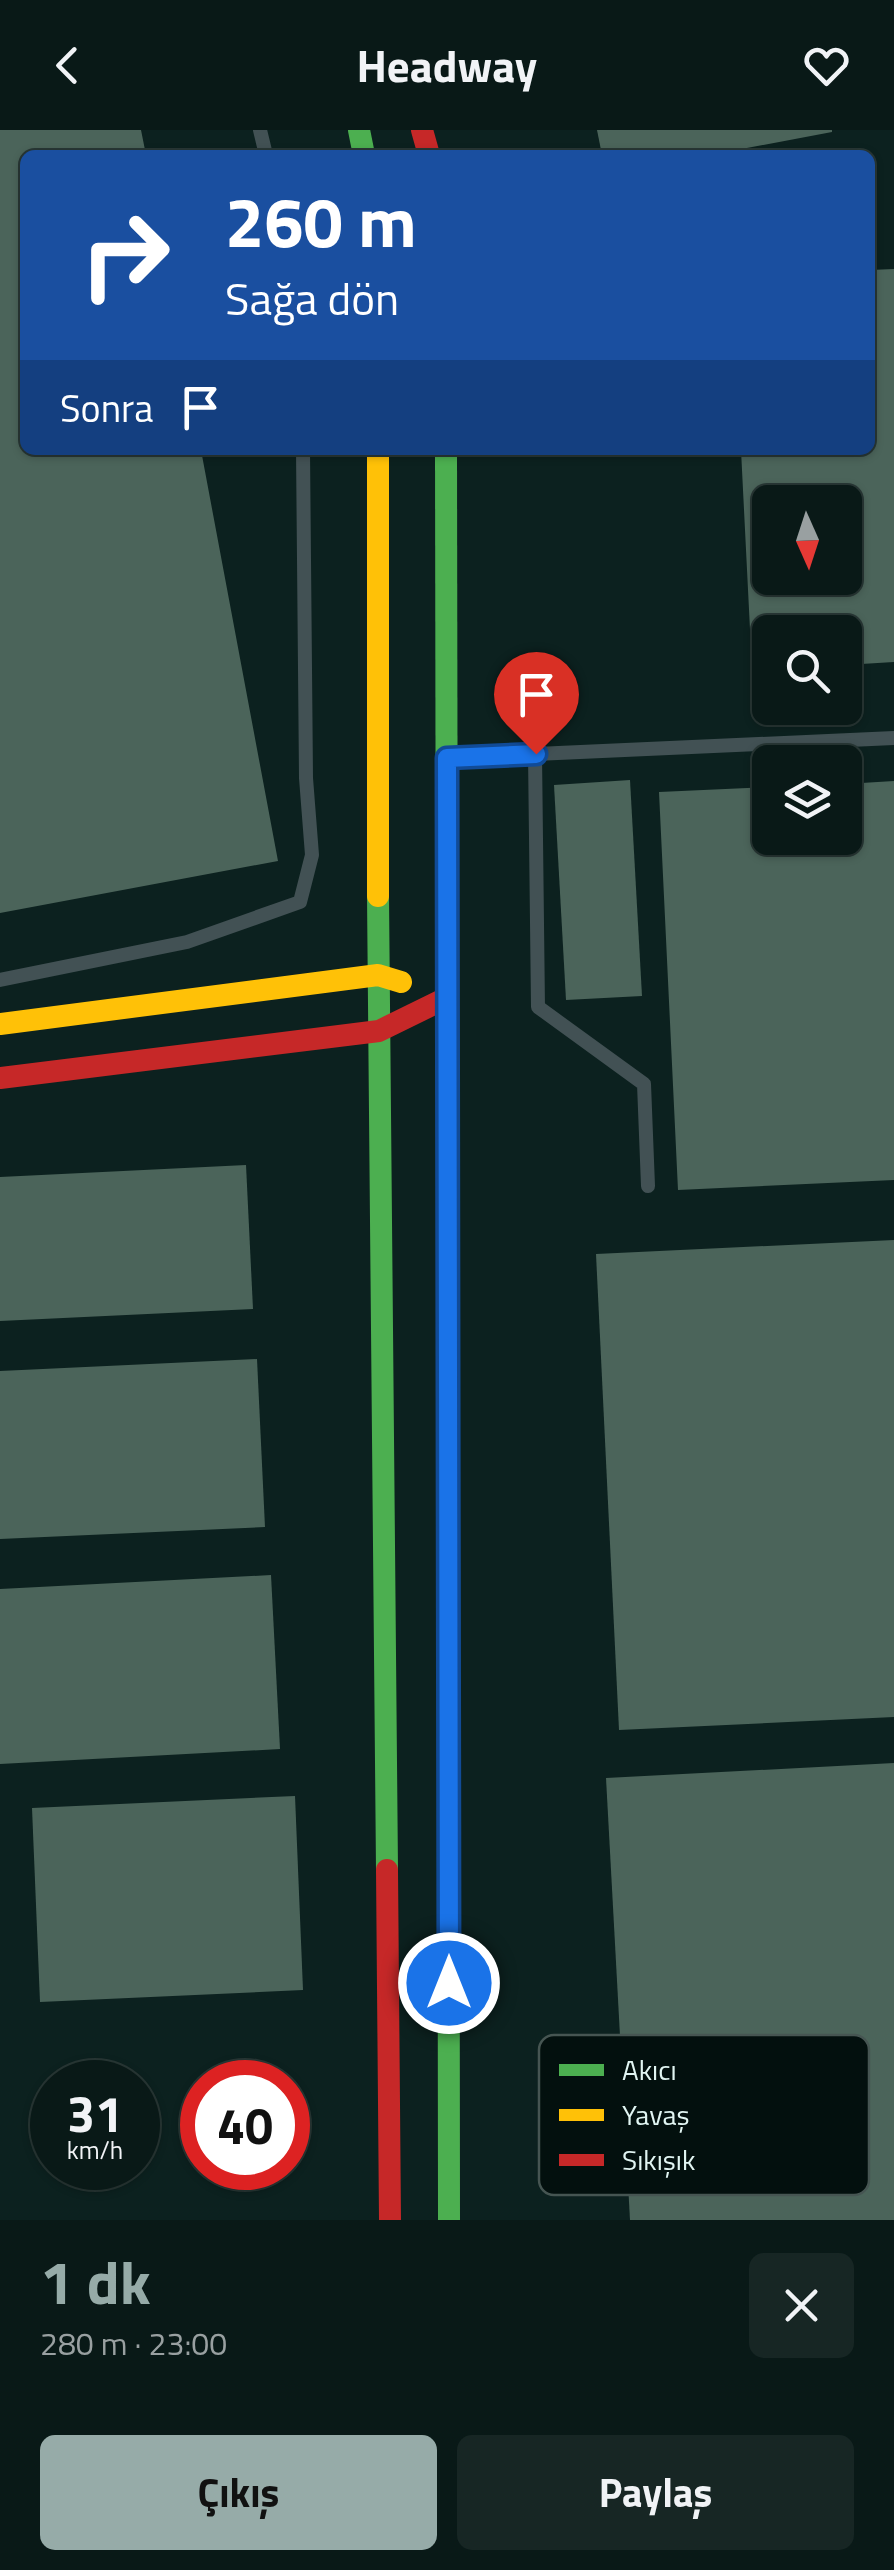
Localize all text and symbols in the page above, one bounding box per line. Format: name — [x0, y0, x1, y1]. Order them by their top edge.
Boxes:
text: Headway — [357, 31, 537, 99]
icon: back — [40, 38, 95, 93]
icon: heart — [799, 38, 854, 93]
text: 260 m — [225, 168, 417, 274]
icon: right — [60, 190, 190, 320]
text: Sağa dön — [225, 264, 399, 332]
text: Sonra — [60, 379, 153, 437]
icon: arrive — [173, 380, 228, 435]
north arrow — [752, 485, 862, 595]
map controls — [752, 485, 862, 855]
button: search — [752, 615, 862, 725]
pin — [494, 652, 579, 755]
icon: arrive — [509, 667, 564, 722]
button: layers — [752, 745, 862, 855]
position arrow — [397, 1931, 501, 2035]
legend — [539, 2035, 869, 2195]
text: Akıcı — [622, 2048, 677, 2091]
speed limit sign: 40 — [180, 2060, 310, 2190]
text: 31 — [67, 2075, 123, 2151]
text: Yavaş — [622, 2093, 689, 2136]
text: km/h — [67, 2131, 123, 2169]
text: Sıkışık — [622, 2138, 695, 2181]
text: 1 dk — [40, 2236, 151, 2327]
button: close — [749, 2253, 854, 2358]
text: 280 m · 23:00 — [40, 2319, 227, 2367]
button: Çıkış — [40, 2435, 437, 2550]
button: Paylaş — [457, 2435, 854, 2550]

